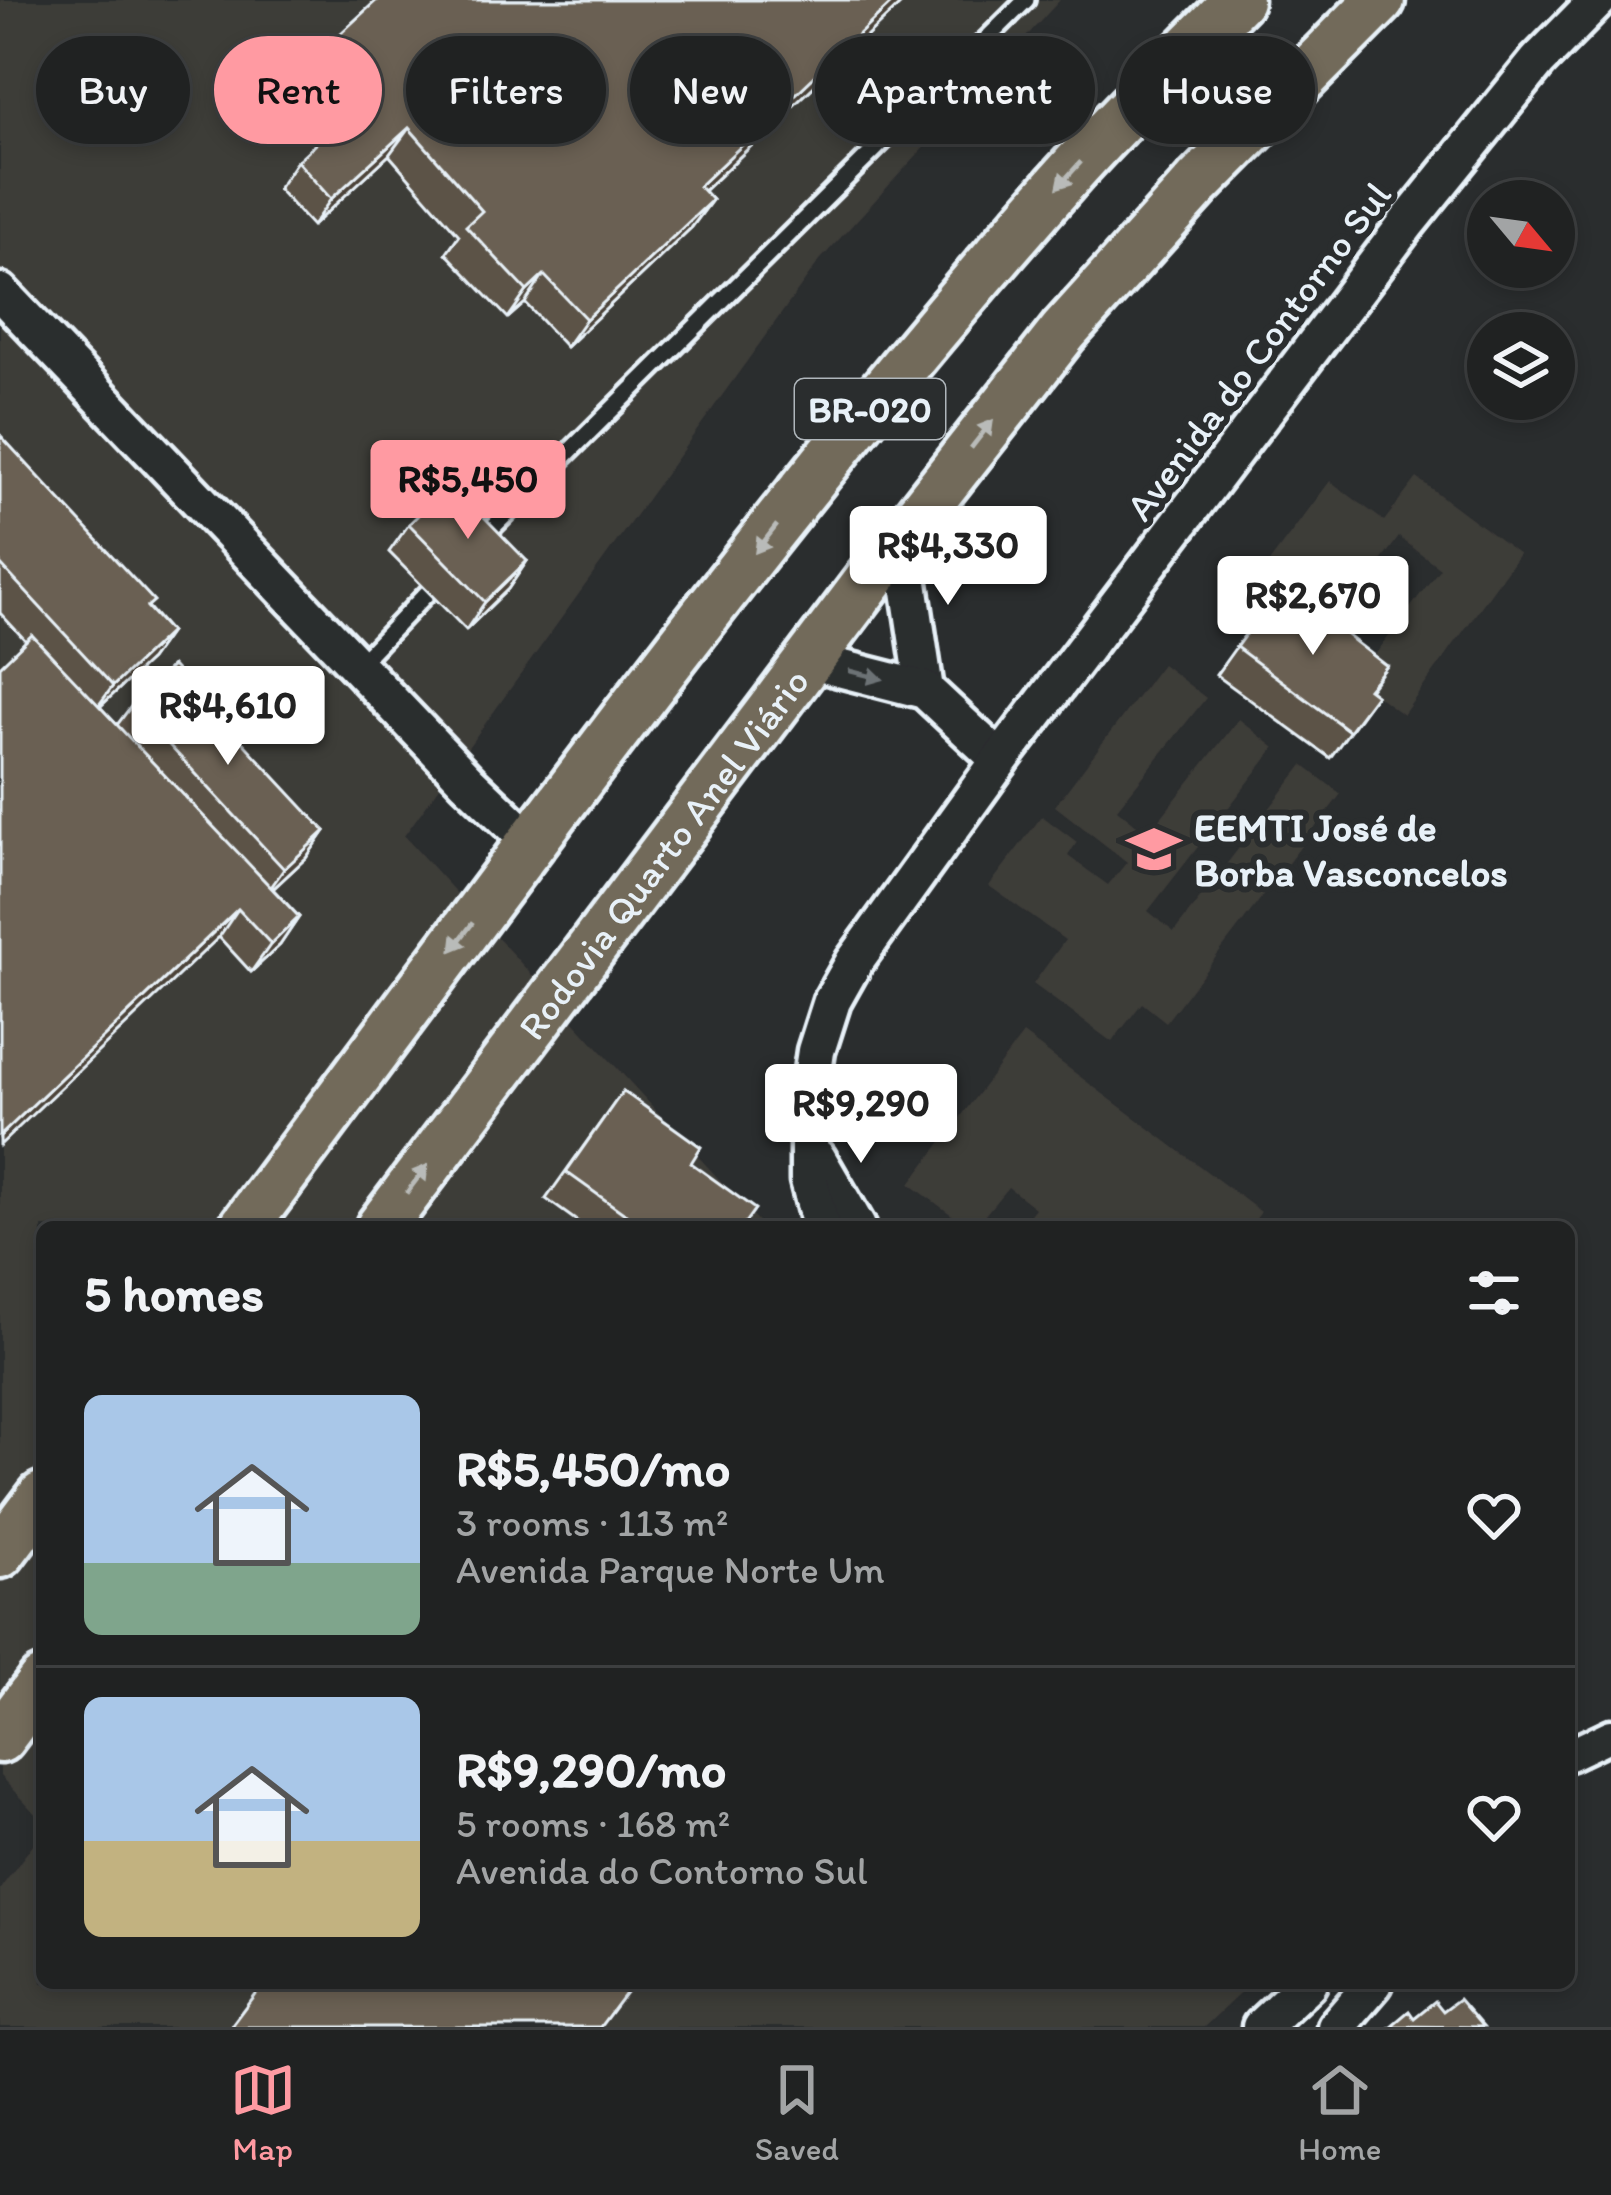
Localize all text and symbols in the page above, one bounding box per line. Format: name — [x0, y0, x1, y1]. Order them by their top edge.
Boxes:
chip: Buy — [36, 36, 190, 144]
chip: Rent — [214, 36, 382, 144]
chip: Filters — [406, 36, 606, 144]
chip: New — [630, 36, 791, 144]
chip: Apartment — [815, 36, 1095, 144]
chip: House — [1119, 36, 1315, 144]
one-way arrow — [1056, 160, 1083, 189]
street label: Avenida do Contorno Sul — [1115, 172, 1401, 530]
north arrow — [1467, 180, 1575, 288]
map controls — [1467, 180, 1575, 420]
button: layers — [1467, 312, 1575, 420]
road number: BR-020 — [795, 379, 945, 439]
one-way arrow — [969, 419, 994, 450]
pin: R$5,450 — [357, 440, 579, 542]
text: R$5,450 — [398, 455, 539, 502]
pin: R$4,330 — [837, 506, 1059, 608]
text: R$4,330 — [877, 521, 1019, 568]
one-way arrow — [754, 523, 779, 555]
pin: R$2,670 — [1202, 556, 1424, 658]
text: R$2,670 — [1244, 571, 1382, 618]
street label: Rodovia Quarto Anel Viário — [508, 658, 818, 1049]
pin: R$4,610 — [117, 666, 339, 768]
one-way arrow — [848, 666, 885, 685]
text: R$4,610 — [159, 681, 297, 728]
place label: EEMTI José de Borba Vasconcelos — [1194, 804, 1508, 896]
school or university icon: EEMTI José de Borba Vasconcelos — [1125, 820, 1183, 878]
one-way arrow — [450, 921, 474, 952]
pin: R$9,290 — [750, 1064, 972, 1166]
text: R$9,290 — [792, 1079, 930, 1126]
one-way arrow — [405, 1163, 429, 1195]
icon: filters — [1461, 1260, 1527, 1326]
text: 5 homes — [84, 1263, 264, 1324]
text: R$5,450/mo — [456, 1438, 731, 1499]
icon: home — [180, 1443, 324, 1587]
icon: heart — [1461, 1482, 1527, 1548]
text: 3 rooms · 113 m² — [456, 1499, 728, 1546]
text: Avenida Parque Norte Um — [456, 1546, 885, 1593]
text: R$9,290/mo — [456, 1739, 727, 1800]
icon: home — [180, 1745, 324, 1889]
icon: heart — [1461, 1784, 1527, 1850]
text: 5 rooms · 168 m² — [456, 1800, 730, 1847]
text: Avenida do Contorno Sul — [456, 1847, 868, 1894]
tab: Map — [230, 2057, 296, 2168]
tab: Saved — [755, 2057, 839, 2168]
tab: Home — [1298, 2057, 1381, 2168]

